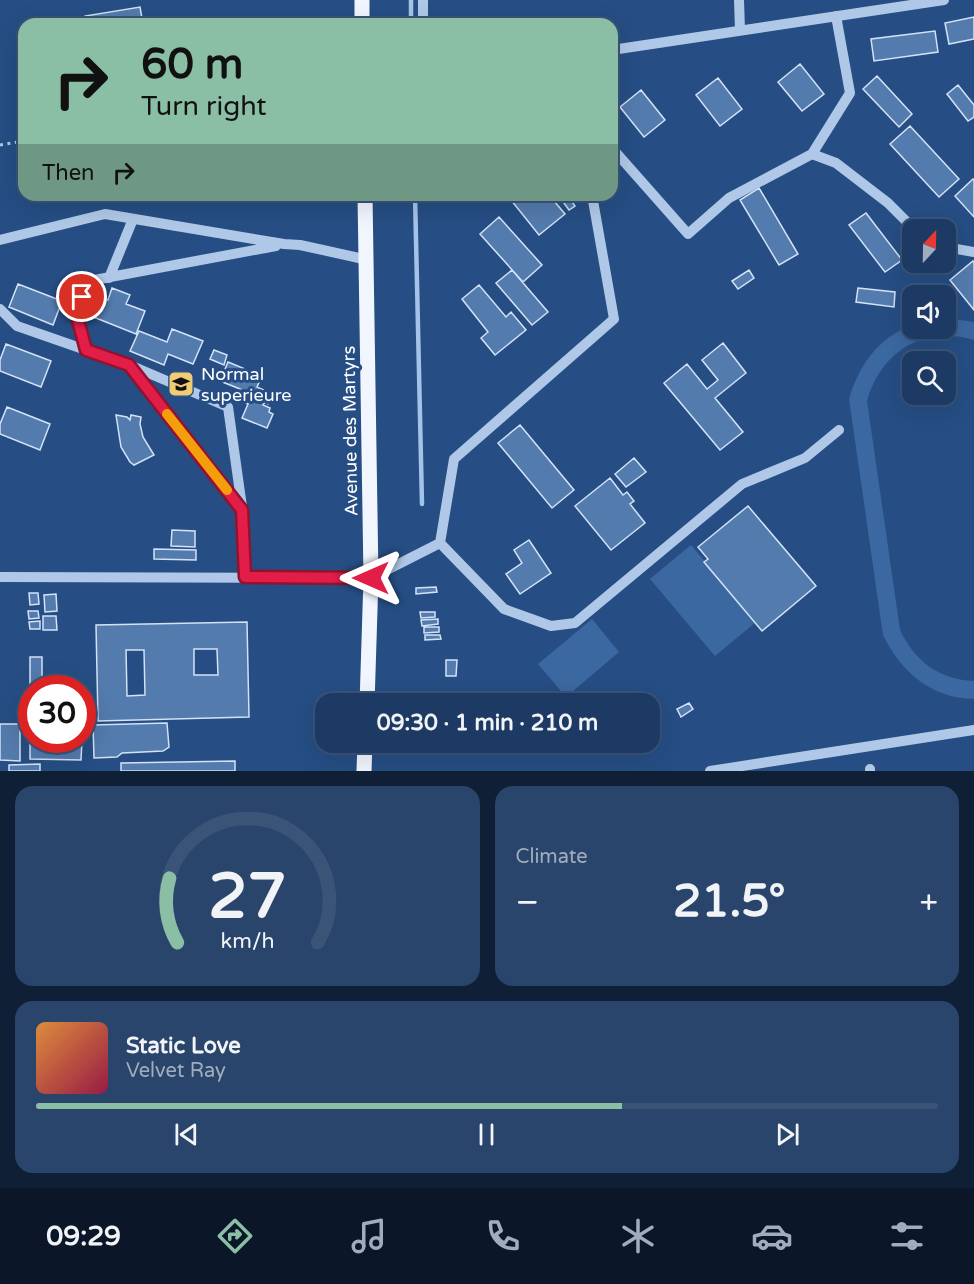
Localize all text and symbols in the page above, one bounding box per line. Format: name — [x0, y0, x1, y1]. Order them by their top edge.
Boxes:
text: 60 m — [141, 39, 243, 90]
icon: right — [42, 42, 120, 120]
text: Turn right — [141, 90, 267, 123]
icon: right — [107, 156, 140, 189]
text: Then — [42, 160, 95, 186]
north arrow — [902, 219, 956, 273]
map controls — [902, 219, 956, 405]
pin — [56, 271, 107, 322]
icon: arrive — [65, 280, 98, 313]
button: sound — [902, 285, 956, 339]
street label: Avenue des Martyrs — [338, 346, 362, 516]
button: search — [902, 351, 956, 405]
place label: Normal superieure — [201, 363, 292, 406]
school or university icon: Normal superieure — [166, 369, 196, 399]
position arrow — [339, 546, 403, 610]
speed limit sign: 30 — [18, 675, 96, 753]
text: 09:30 · 1 min · 210 m — [377, 710, 598, 736]
text: Climate — [516, 845, 588, 869]
text: 27 — [208, 860, 286, 935]
text: 21.5° — [673, 875, 786, 929]
text: − — [516, 883, 539, 922]
text: + — [919, 883, 938, 922]
text: km/h — [220, 928, 274, 954]
text: Static Love — [126, 1033, 241, 1059]
text: Velvet Ray — [126, 1059, 226, 1083]
icon: previous — [170, 1118, 203, 1151]
icon: pause — [470, 1118, 503, 1151]
icon: next — [771, 1118, 804, 1151]
icon: directions — [214, 1215, 256, 1257]
icon: music — [348, 1215, 390, 1257]
icon: phone — [482, 1215, 524, 1257]
icon: climate — [617, 1215, 659, 1257]
icon: car — [751, 1215, 793, 1257]
icon: filters — [886, 1215, 928, 1257]
text: 09:29 — [46, 1220, 121, 1253]

